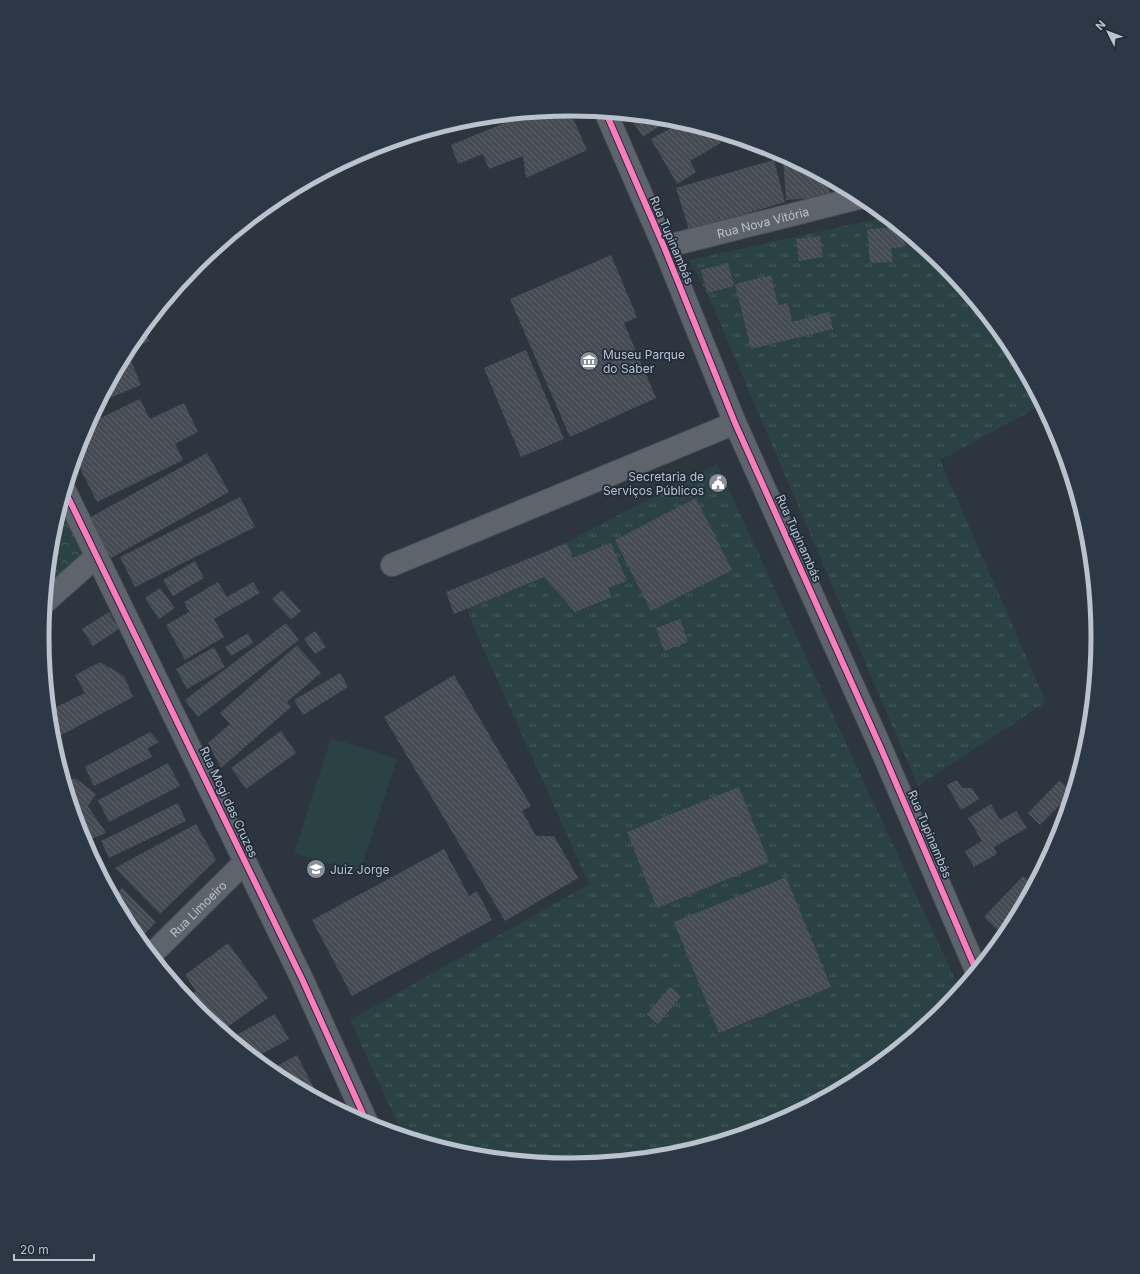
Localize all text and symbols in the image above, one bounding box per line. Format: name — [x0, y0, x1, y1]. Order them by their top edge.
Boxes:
north arrow — [1088, 12, 1128, 52]
text: N — [1093, 18, 1109, 33]
street label: Rua Tupinambás — [647, 194, 697, 286]
street label: Rua Nova Vitória — [715, 203, 810, 241]
place label: Museu Parque do Saber — [603, 347, 685, 376]
museum icon: Museu Parque do Saber — [578, 350, 600, 372]
place label: Secretaria de Serviços Públicos — [603, 469, 704, 498]
public building icon: Secretaria de Serviços Públicos — [707, 472, 729, 494]
street label: Rua Tupinambás — [773, 492, 825, 584]
street label: Rua Mogi das Cruzes — [197, 744, 261, 860]
street label: Rua Tupinambás — [905, 788, 955, 880]
school or university icon: Juiz Jorge — [305, 858, 327, 880]
place label: Juiz Jorge — [330, 862, 390, 877]
street label: Rua Limoeiro — [166, 877, 229, 940]
scale bar — [14, 1236, 94, 1262]
text: 20 m — [20, 1242, 49, 1257]

